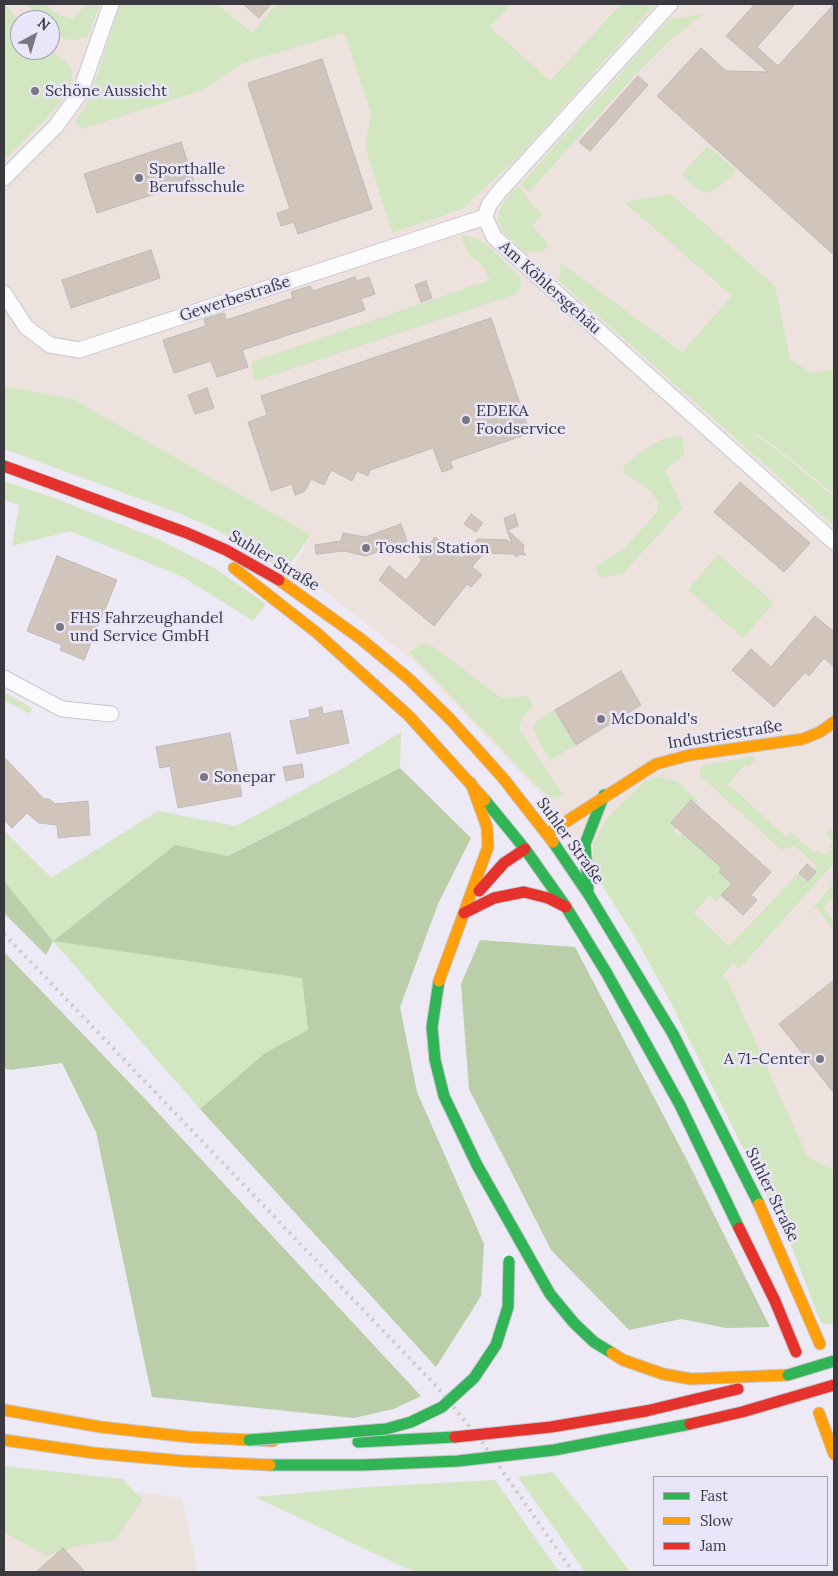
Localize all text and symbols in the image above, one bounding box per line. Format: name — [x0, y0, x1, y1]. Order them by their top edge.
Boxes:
north arrow — [10, 10, 60, 60]
text: N — [34, 14, 54, 35]
place label: Schöne Aussicht — [45, 81, 167, 101]
marker: Schöne Aussicht — [29, 85, 41, 97]
place label: Sporthalle Berufsschule — [149, 159, 245, 197]
marker: Sporthalle Berufsschule — [133, 172, 145, 184]
street label: Am Köhlersgehäu — [495, 237, 605, 339]
street label: Gewerbestraße — [177, 272, 293, 326]
place label: EDEKA Foodservice — [476, 401, 566, 439]
marker: EDEKA Foodservice — [460, 414, 472, 426]
street label: Suhler Straße — [225, 526, 323, 596]
place label: Toschis Station — [376, 538, 490, 558]
marker: Toschis Station — [360, 542, 372, 554]
place label: FHS Fahrzeughandel und Service GmbH — [70, 608, 223, 646]
marker: FHS Fahrzeughandel und Service GmbH — [54, 621, 66, 633]
place label: McDonald's — [611, 709, 698, 729]
marker: McDonald's — [595, 713, 607, 725]
street label: Industriestraße — [666, 716, 784, 754]
place label: Sonepar — [214, 767, 276, 787]
marker: Sonepar — [198, 771, 210, 783]
street label: Suhler Straße — [532, 794, 608, 888]
place label: A 71-Center — [724, 1049, 810, 1069]
marker: A 71-Center — [814, 1053, 826, 1065]
street label: Suhler Straße — [741, 1145, 803, 1245]
legend — [653, 1476, 828, 1566]
text: Fast — [700, 1486, 728, 1505]
text: Slow — [700, 1511, 733, 1530]
text: Jam — [700, 1536, 727, 1555]

